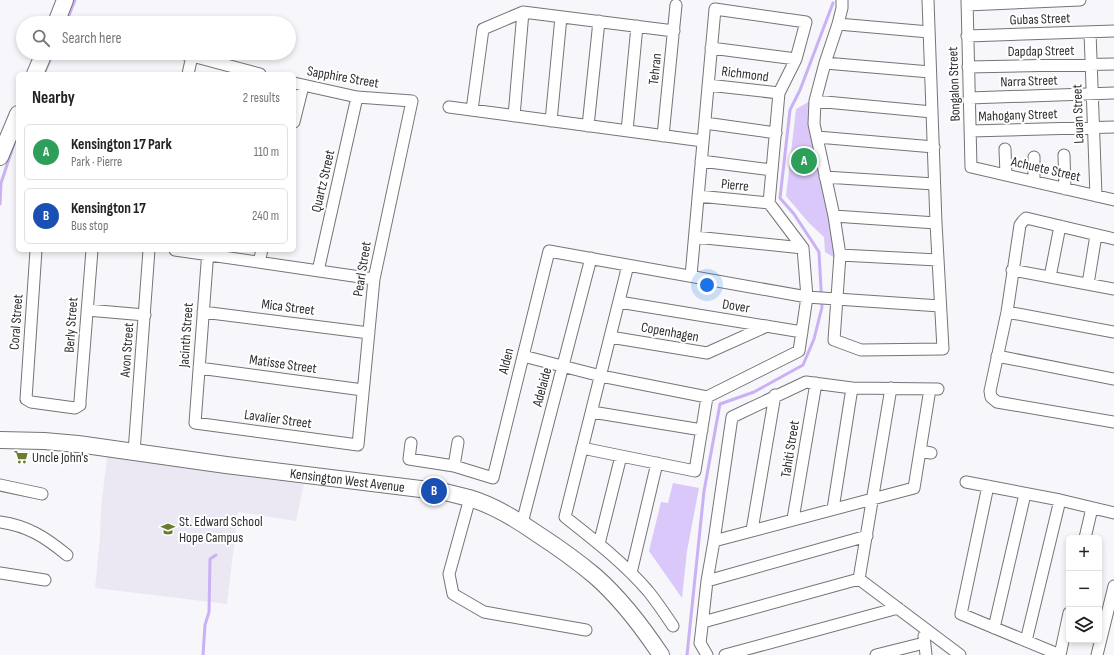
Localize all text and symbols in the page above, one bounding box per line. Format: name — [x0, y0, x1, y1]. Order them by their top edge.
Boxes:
street label: Gubas Street — [1009, 9, 1071, 29]
search box — [16, 16, 296, 60]
icon: search — [30, 27, 52, 49]
text: Search here — [62, 29, 122, 48]
street label: Dapdap Street — [1007, 42, 1075, 60]
street label: Bongalon Street — [944, 46, 964, 122]
street label: Tehran — [645, 52, 665, 86]
street label: Sapphire Street — [306, 62, 380, 92]
street label: Richmond — [720, 63, 770, 85]
street label: Narra Street — [1000, 72, 1058, 90]
street label: Lauan Street — [1068, 84, 1088, 144]
text: Nearby — [32, 88, 75, 108]
text: 2 results — [243, 90, 280, 106]
street label: Mahogany Street — [978, 105, 1058, 125]
text: Kensington 17 Park — [71, 135, 172, 154]
text: A — [43, 144, 49, 160]
text: 110 m — [254, 144, 279, 160]
pin: A — [791, 146, 817, 176]
street label: Quartz Street — [308, 148, 338, 214]
street label: Achuete Street — [1009, 153, 1082, 185]
text: Park · Pierre — [71, 154, 122, 170]
street label: Pierre — [720, 175, 750, 195]
text: Kensington 17 — [71, 199, 146, 218]
text: B — [43, 208, 49, 224]
text: 240 m — [252, 208, 279, 224]
text: Bus stop — [71, 218, 108, 234]
street label: Pearl Street — [349, 240, 375, 298]
your location — [697, 275, 717, 295]
street label: Coral Street — [6, 293, 26, 351]
street label: Mica Street — [260, 295, 316, 319]
street label: Dover — [721, 295, 751, 317]
street label: Berly Street — [61, 297, 81, 353]
street label: Jacinth Street — [175, 302, 197, 369]
street label: Copenhagen — [640, 319, 700, 345]
street label: Avon Street — [117, 322, 137, 379]
street label: Alden — [494, 346, 517, 377]
street label: Matisse Street — [248, 351, 318, 377]
street label: Adelaide — [528, 366, 555, 409]
street label: Lavalier Street — [243, 406, 313, 432]
street label: Tahiti Street — [777, 419, 803, 479]
supermarket icon: Uncle John's — [13, 449, 29, 465]
place label: Uncle John's — [32, 449, 88, 466]
street label: Kensington West Avenue — [289, 464, 406, 495]
pin: B — [421, 476, 447, 506]
place label: St. Edward School Hope Campus — [179, 513, 263, 546]
school or university icon: St. Edward School Hope Campus — [160, 521, 176, 537]
map controls — [1066, 535, 1102, 643]
button: + — [1066, 535, 1102, 571]
button: − — [1066, 571, 1102, 607]
button: layers — [1066, 607, 1102, 643]

